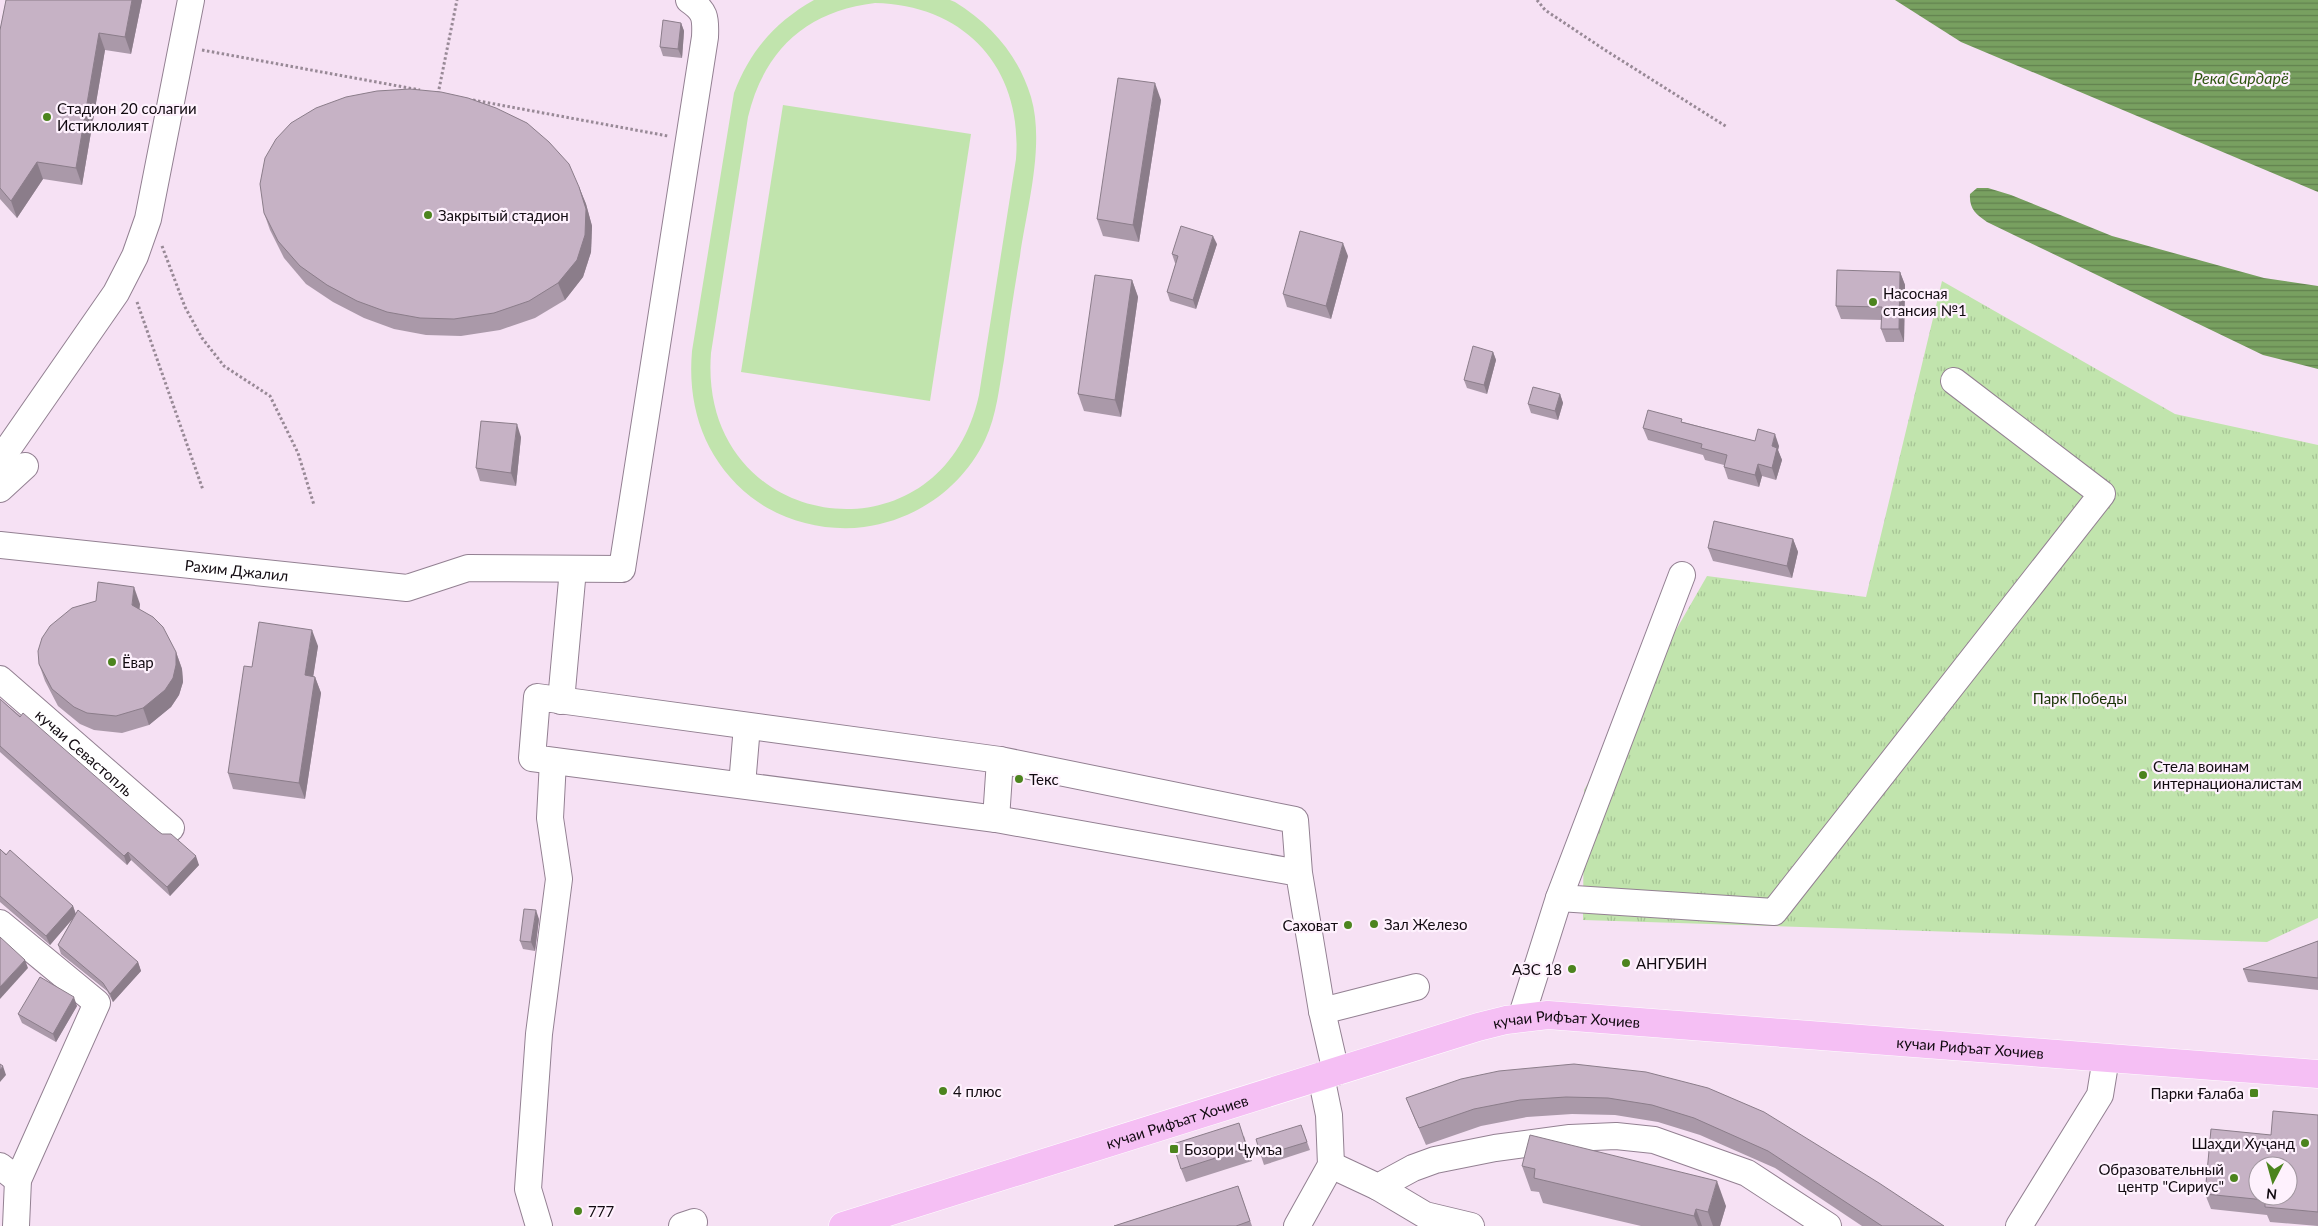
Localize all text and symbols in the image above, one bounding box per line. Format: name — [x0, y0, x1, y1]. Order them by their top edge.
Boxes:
water label: Река Сирдарё — [2193, 68, 2289, 87]
place label: Стадион 20 солагии Истиклолият — [57, 99, 197, 134]
marker: Стадион 20 солагии Истиклолият — [41, 111, 53, 123]
place label: Закрытый стадион — [438, 206, 569, 224]
marker: Закрытый стадион — [422, 209, 434, 221]
place label: Насосная стансия №1 — [1883, 284, 1967, 319]
marker: Насосная стансия №1 — [1867, 296, 1879, 308]
street label: Рахим Джалил — [184, 556, 289, 584]
place label: Ёвар — [122, 653, 154, 671]
marker: Ёвар — [106, 656, 118, 668]
park label: Парк Победы — [2033, 689, 2127, 707]
street label: кучаи Севастопль — [32, 705, 137, 800]
place label: Стела воинам интернационалистам — [2153, 757, 2302, 792]
marker: Стела воинам интернационалистам — [2137, 769, 2149, 781]
place label: Текс — [1029, 770, 1059, 788]
marker: Текс — [1013, 773, 1025, 785]
place label: Зал Железо — [1384, 915, 1467, 933]
place label: Саховат — [1283, 916, 1338, 934]
marker: Зал Железо — [1368, 918, 1380, 930]
marker: Саховат — [1342, 919, 1354, 931]
place label: АНГУБИН — [1636, 954, 1707, 972]
marker: АНГУБИН — [1620, 957, 1632, 969]
place label: АЗС 18 — [1512, 960, 1562, 978]
marker: АЗС 18 — [1566, 963, 1578, 975]
street label: кучаи Рифъат Хочиев — [1491, 1006, 1641, 1032]
street label: кучаи Рифъат Хочиев — [1896, 1033, 2045, 1062]
place label: 4 плюс — [953, 1082, 1002, 1100]
place label: Парки Ғалаба — [2150, 1084, 2244, 1102]
marker: 4 плюс — [937, 1085, 949, 1097]
marker: Парки Ғалаба — [2248, 1087, 2260, 1099]
street label: кучаи Рифъат Хочиев — [1104, 1091, 1250, 1152]
place label: Шаҳди Хуҷанд — [2191, 1134, 2295, 1152]
marker: Шаҳди Хуҷанд — [2299, 1137, 2311, 1149]
place label: Бозори Ҷумъа — [1184, 1140, 1282, 1158]
marker: Бозори Ҷумъа — [1168, 1143, 1180, 1155]
north arrow — [2248, 1156, 2298, 1206]
place label: Образовательный центр "Сириус" — [2098, 1160, 2224, 1195]
marker: Образовательный центр "Сириус" — [2228, 1172, 2240, 1184]
text: N — [2265, 1185, 2278, 1203]
place label: 777 — [588, 1202, 614, 1220]
marker: 777 — [572, 1205, 584, 1217]

